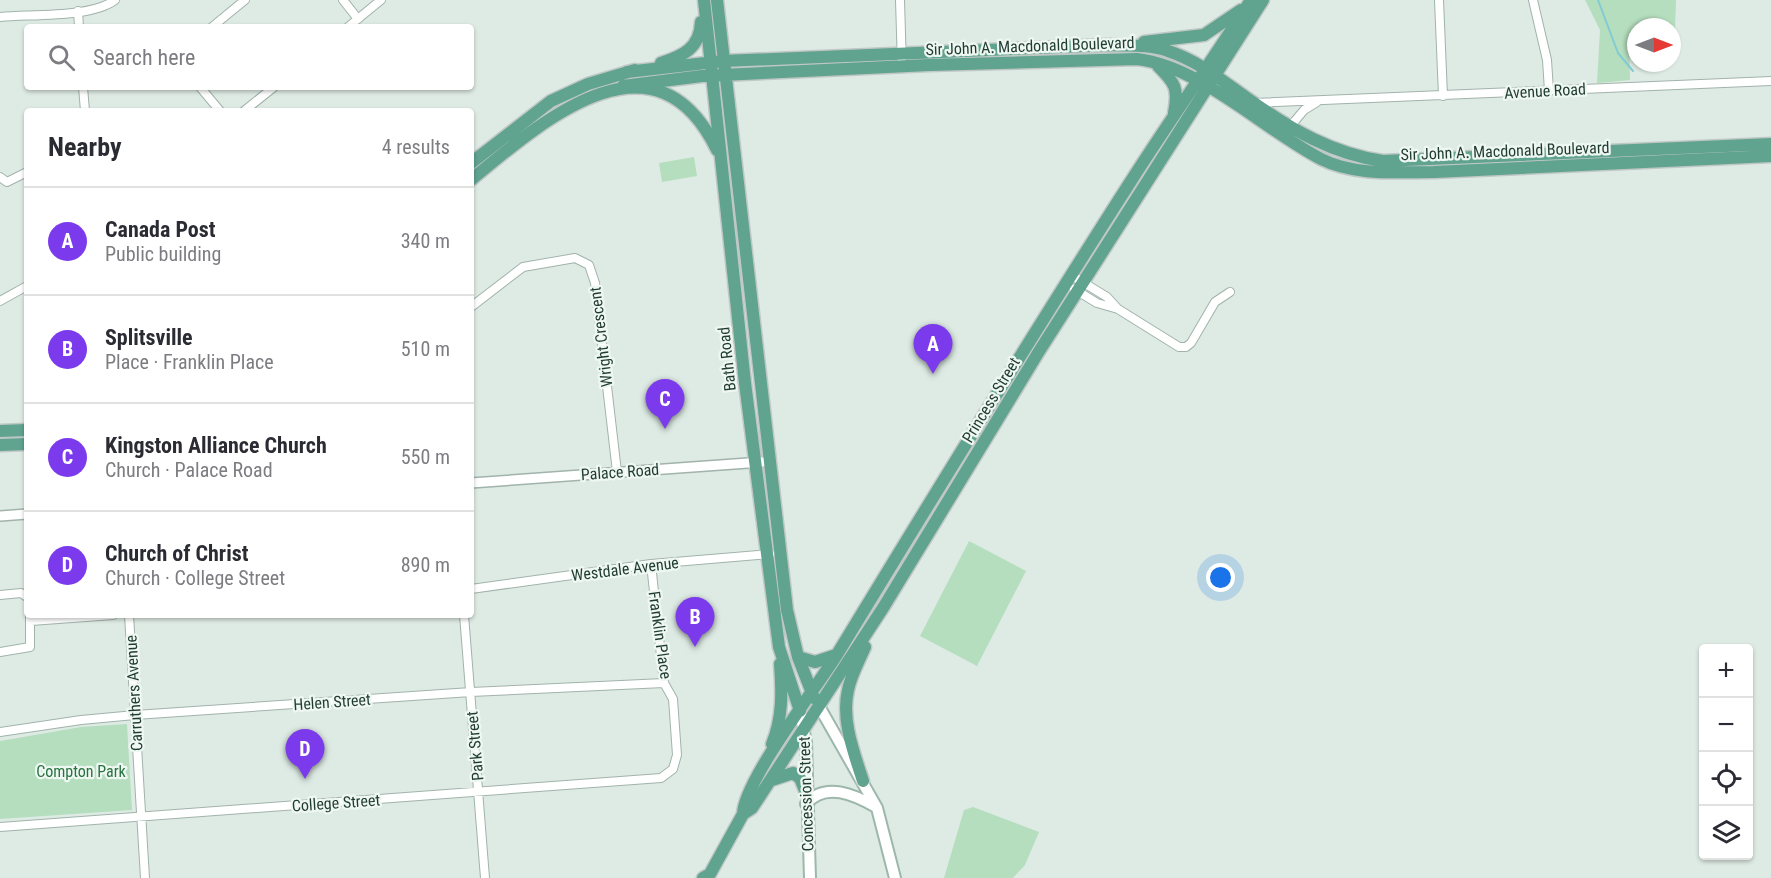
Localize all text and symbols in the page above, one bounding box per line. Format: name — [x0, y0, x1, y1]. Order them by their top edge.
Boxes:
north arrow — [1627, 18, 1681, 72]
search box — [24, 24, 474, 90]
street label: Sir John A. Macdonald Boulevard — [925, 33, 1135, 59]
icon: search — [45, 41, 78, 74]
text: Search here — [93, 45, 195, 70]
street label: Avenue Road — [1504, 79, 1586, 103]
text: Nearby — [48, 132, 122, 162]
text: 4 results — [382, 135, 450, 159]
street label: Sir John A. Macdonald Boulevard — [1400, 138, 1610, 164]
text: Canada Post — [105, 217, 215, 242]
text: A — [62, 229, 73, 253]
text: 340 m — [401, 229, 450, 253]
text: Public building — [105, 242, 221, 266]
street label: Wright Crescent — [585, 286, 617, 388]
pin: A — [914, 324, 952, 374]
text: Splitsville — [105, 325, 193, 350]
street label: Bath Road — [714, 326, 740, 392]
text: B — [62, 337, 73, 361]
text: 510 m — [401, 337, 450, 361]
text: Place · Franklin Place — [105, 350, 274, 374]
street label: Princess Street — [958, 354, 1024, 446]
pin: C — [646, 380, 684, 429]
text: Kingston Alliance Church — [105, 433, 327, 458]
text: C — [62, 445, 73, 469]
text: 550 m — [401, 445, 450, 469]
text: Church · Palace Road — [105, 458, 273, 482]
street label: Palace Road — [580, 460, 660, 484]
text: Church of Christ — [105, 541, 248, 566]
text: D — [62, 553, 73, 577]
text: 890 m — [401, 553, 450, 577]
street label: Westdale Avenue — [570, 553, 680, 585]
your location — [1206, 563, 1235, 592]
text: Church · College Street — [105, 566, 285, 590]
street label: Franklin Place — [644, 590, 676, 680]
pin: B — [676, 598, 714, 647]
street label: Carruthers Avenue — [121, 635, 147, 751]
map controls — [1699, 644, 1753, 860]
button: + — [1699, 644, 1753, 698]
street label: Helen Street — [293, 690, 372, 714]
button: − — [1699, 698, 1753, 752]
street label: Park Street — [462, 710, 488, 782]
pin: D — [286, 730, 324, 779]
street label: Concession Street — [794, 736, 818, 852]
button: locate — [1699, 752, 1753, 806]
park label: Compton Park — [36, 762, 127, 781]
street label: College Street — [291, 790, 381, 816]
button: layers — [1699, 806, 1753, 860]

